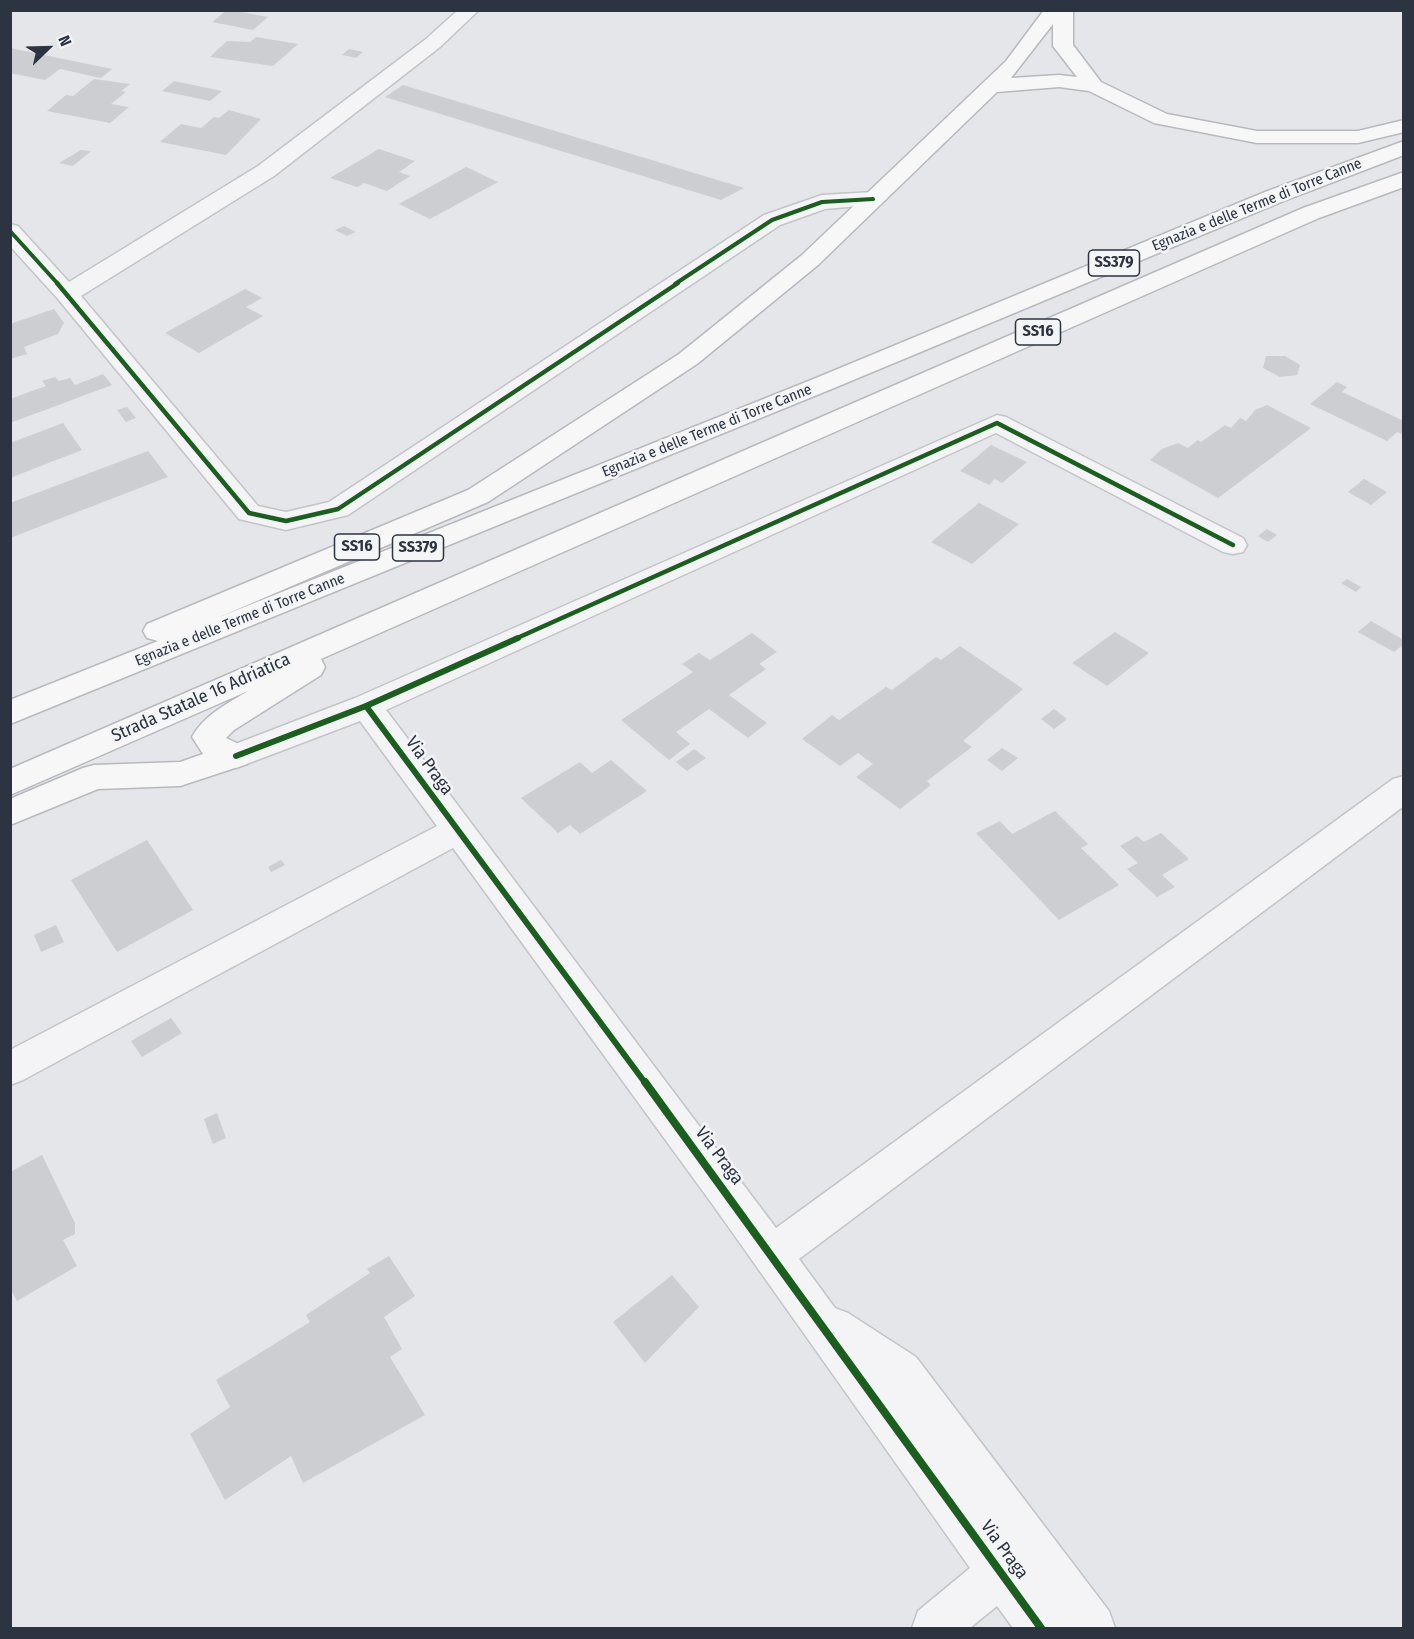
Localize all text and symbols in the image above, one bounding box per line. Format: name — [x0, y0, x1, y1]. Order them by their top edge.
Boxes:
north arrow — [18, 18, 78, 78]
text: N — [54, 33, 76, 49]
street label: Egnazia e delle Terme di Torre Canne — [1150, 155, 1364, 255]
road number: SS379 — [1088, 250, 1140, 276]
road number: SS16 — [1016, 319, 1060, 345]
street label: Egnazia e delle Terme di Torre Canne — [600, 381, 814, 481]
road number: SS16 — [334, 534, 380, 560]
road number: SS379 — [392, 535, 444, 561]
street label: Egnazia e delle Terme di Torre Canne — [133, 570, 347, 670]
street label: Strada Statale 16 Adriatica — [108, 649, 294, 747]
street label: Via Praga — [401, 733, 457, 799]
street label: Via Praga — [690, 1123, 748, 1189]
street label: Via Praga — [976, 1517, 1032, 1583]

